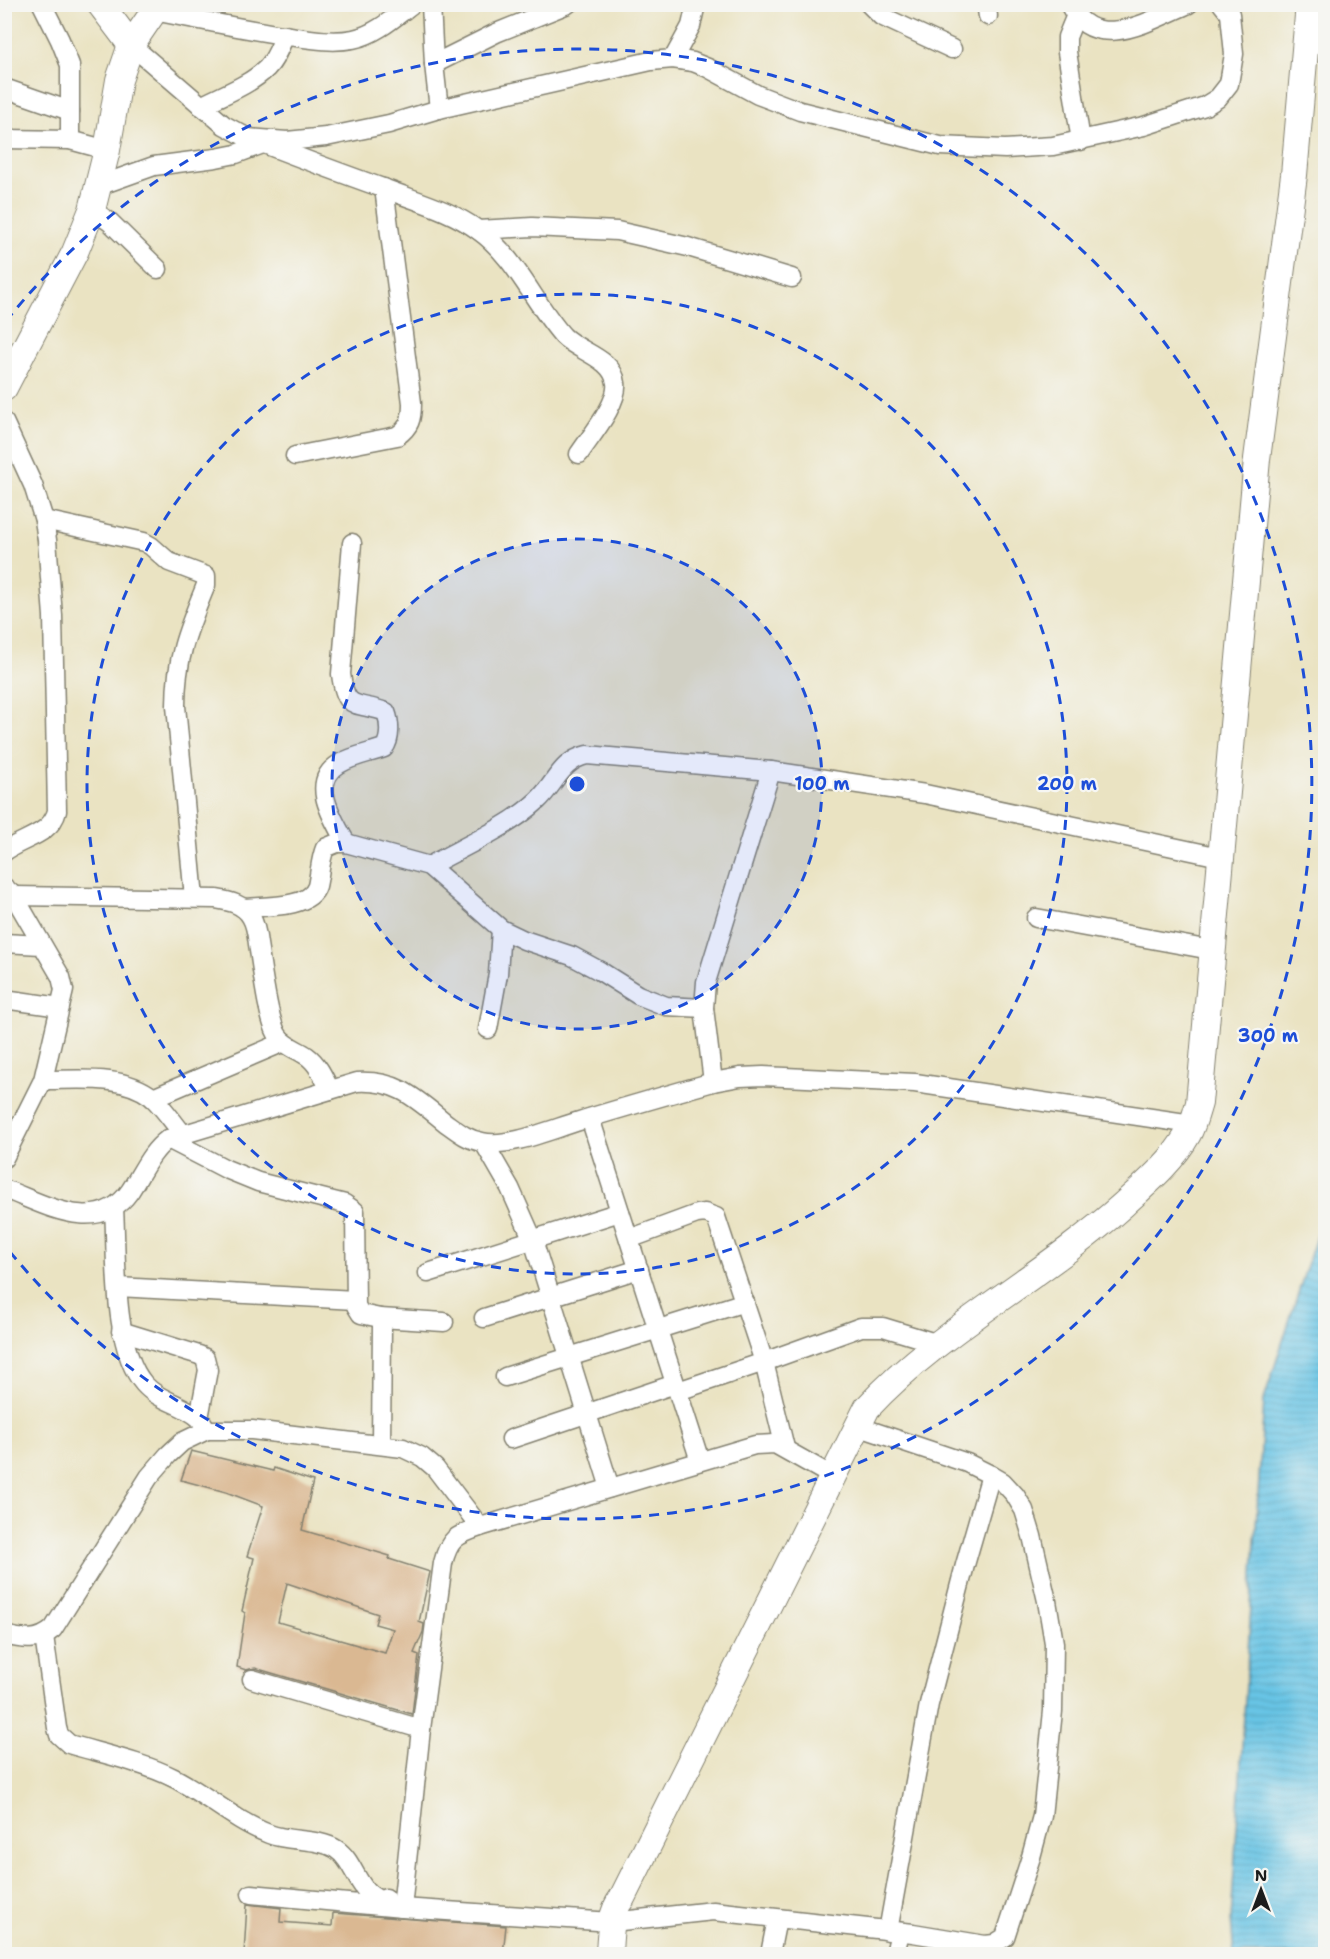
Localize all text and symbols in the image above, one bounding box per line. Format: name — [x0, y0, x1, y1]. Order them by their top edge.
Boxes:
text: 100 m — [794, 772, 850, 796]
text: 200 m — [1037, 772, 1098, 796]
centre of rings — [567, 774, 587, 794]
text: 300 m — [1238, 1024, 1299, 1048]
north arrow — [1231, 1860, 1291, 1920]
text: N — [1255, 1865, 1267, 1886]

